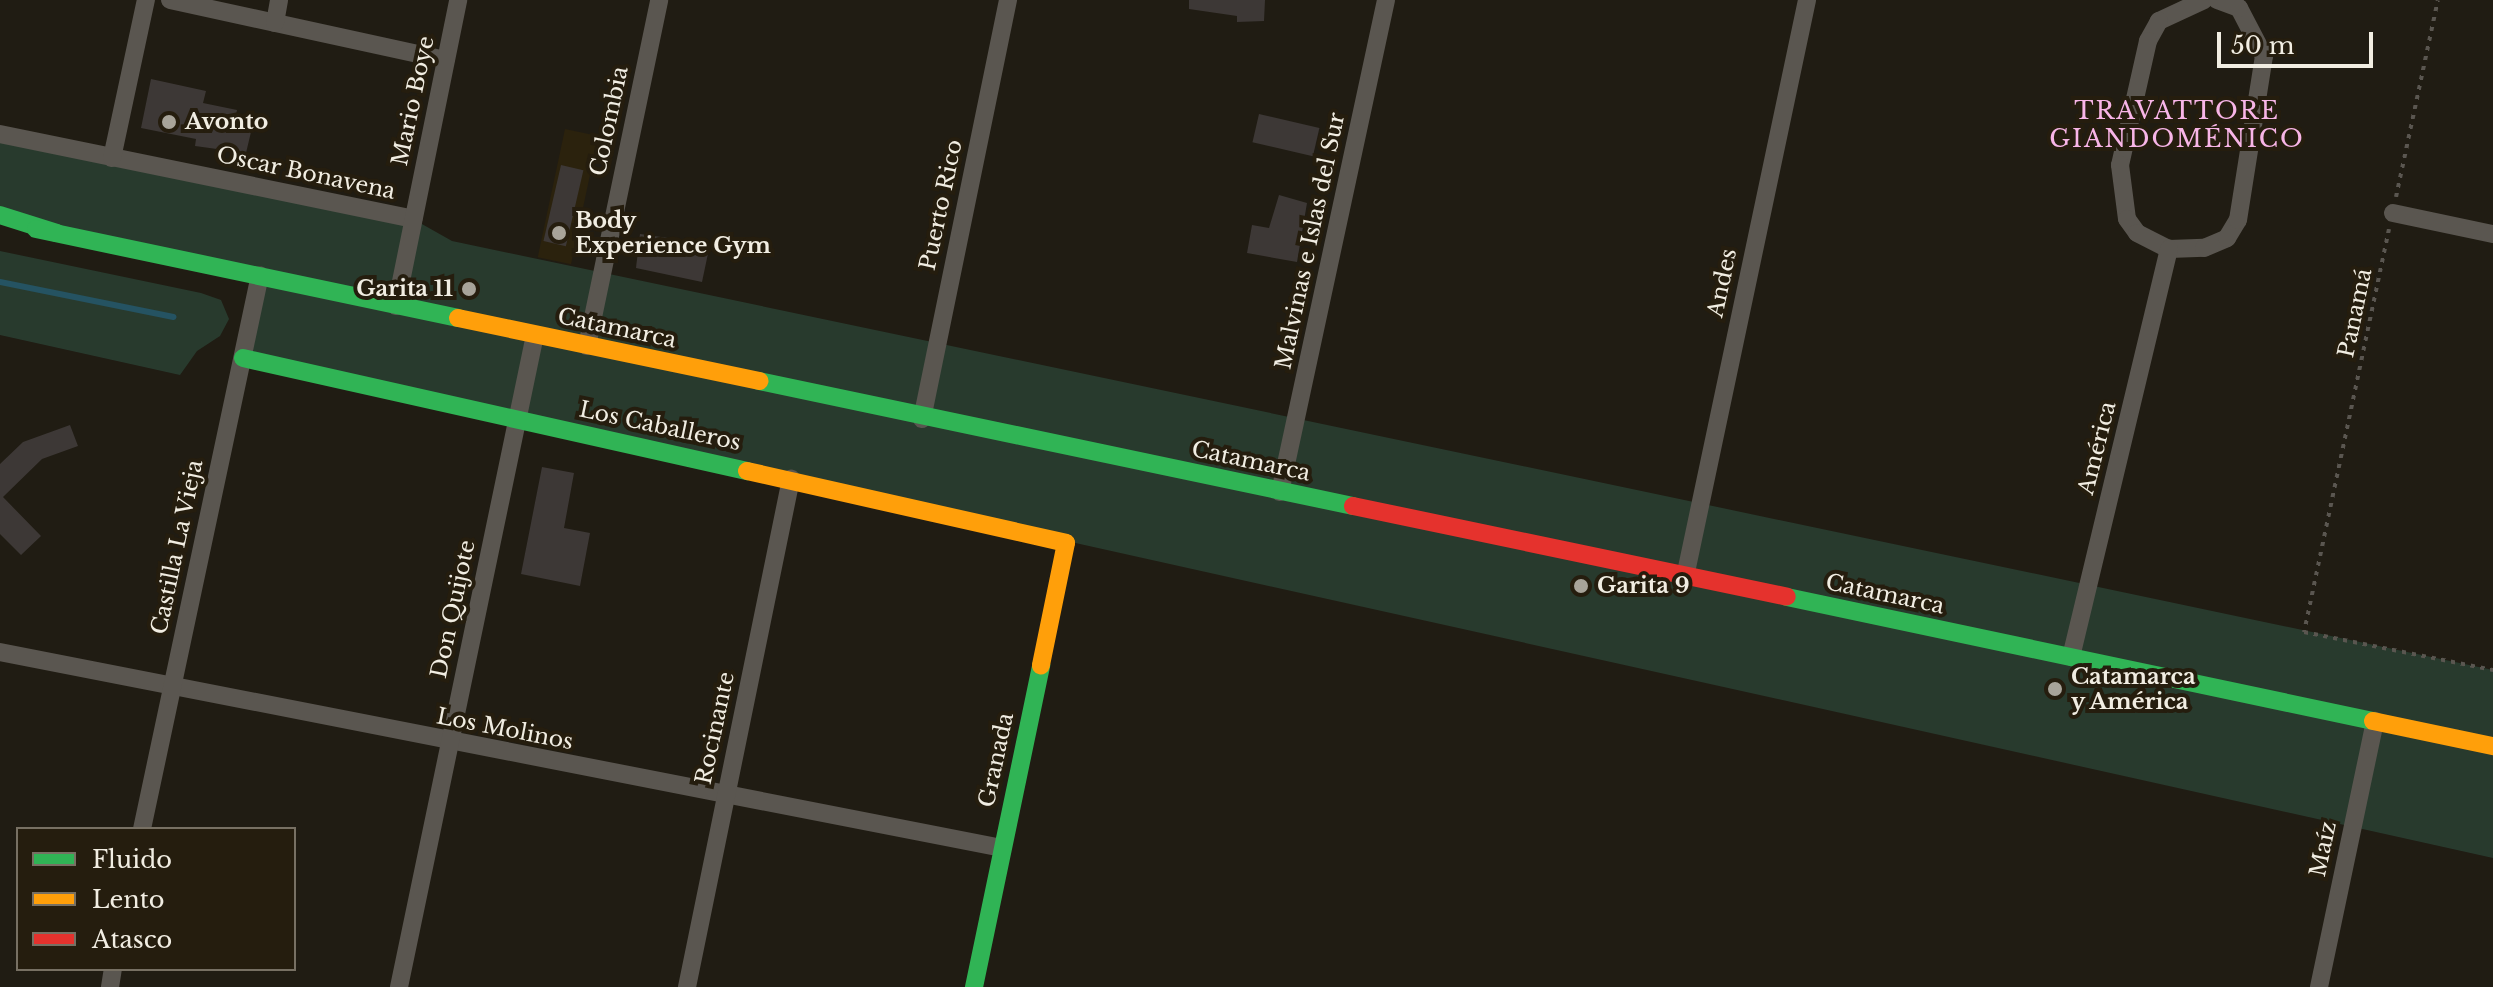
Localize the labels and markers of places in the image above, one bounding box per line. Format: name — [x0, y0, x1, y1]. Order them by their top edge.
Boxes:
place label: Avonto — [185, 109, 268, 135]
marker: Avonto — [160, 113, 178, 131]
place label: Body Experience Gym — [575, 207, 771, 258]
marker: Body Experience Gym — [550, 224, 568, 242]
place label: Garita 11 — [356, 276, 453, 302]
marker: Garita 11 — [460, 280, 478, 298]
place label: Garita 9 — [1597, 573, 1690, 599]
marker: Garita 9 — [1572, 577, 1590, 595]
place label: Catamarca y América — [2071, 663, 2196, 714]
marker: Catamarca y América — [2046, 680, 2064, 698]

